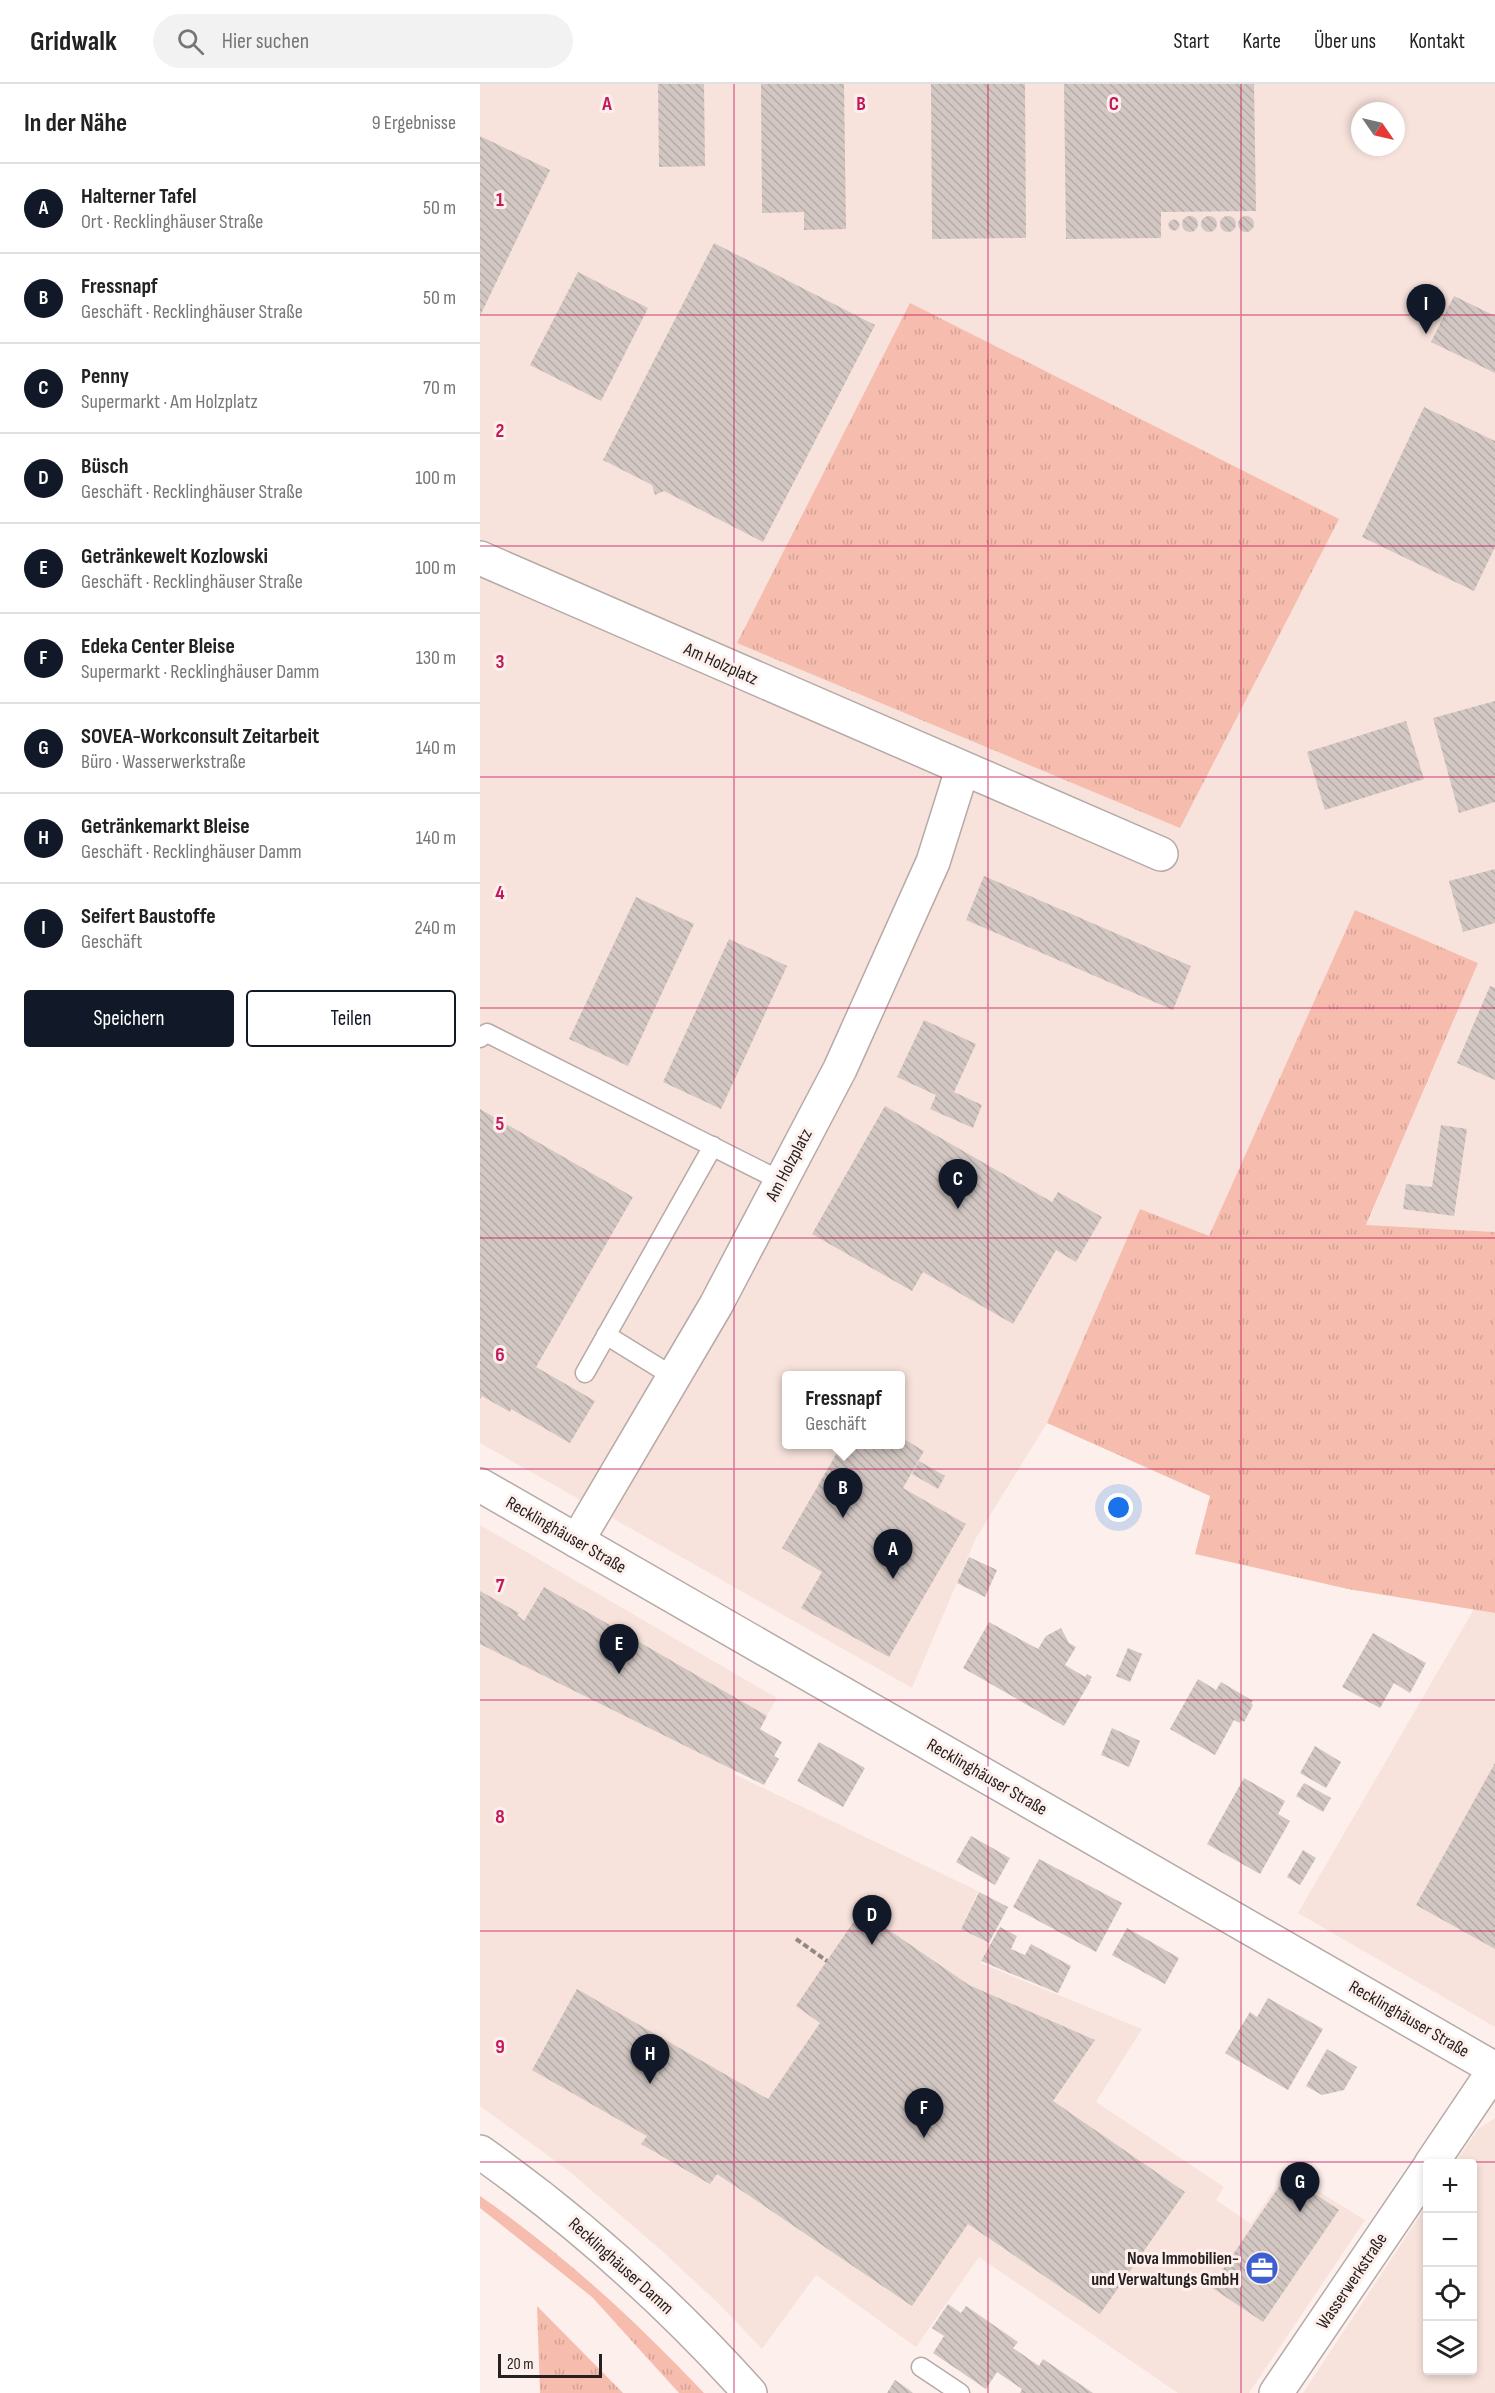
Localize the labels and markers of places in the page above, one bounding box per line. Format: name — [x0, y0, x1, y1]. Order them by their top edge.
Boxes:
pin: I — [1406, 284, 1446, 334]
pin: C — [938, 1160, 978, 1209]
pin: B — [824, 1468, 862, 1518]
pin: A — [874, 1530, 912, 1579]
pin: E — [600, 1624, 638, 1674]
pin: D — [852, 1896, 892, 1945]
pin: H — [630, 2034, 670, 2084]
pin: F — [904, 2088, 944, 2138]
pin: G — [1280, 2162, 1320, 2212]
place label: Nova Immobilien- und Verwaltungs GmbH — [1091, 2248, 1239, 2290]
office icon: Nova Immobilien- und Verwaltungs GmbH — [1244, 2250, 1280, 2286]

